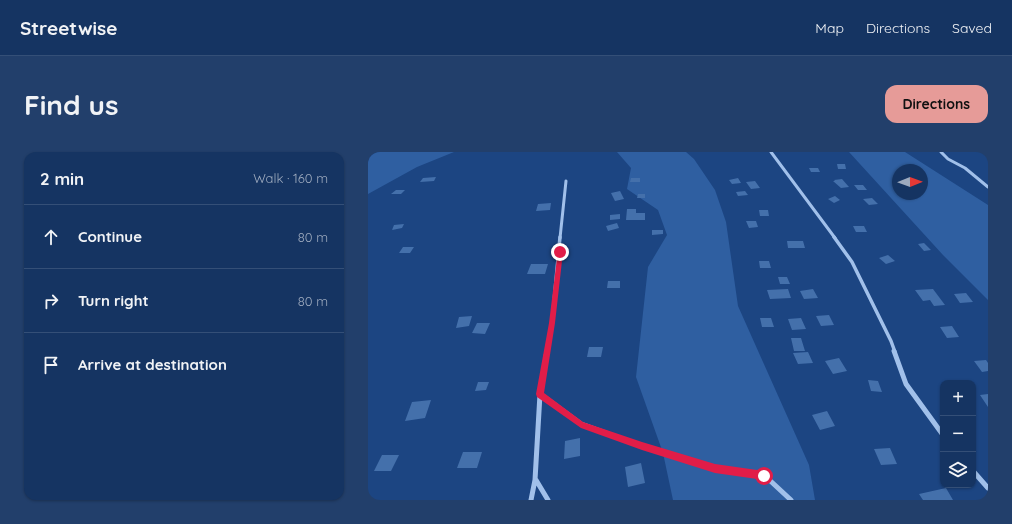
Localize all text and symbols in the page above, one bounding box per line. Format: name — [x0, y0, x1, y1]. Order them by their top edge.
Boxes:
text: Streetwise — [20, 16, 117, 40]
text: Map — [815, 19, 844, 37]
text: Directions — [866, 19, 930, 37]
text: Saved — [952, 19, 992, 37]
button: Directions — [885, 85, 988, 123]
text: Find us — [24, 87, 118, 122]
north arrow — [892, 164, 928, 200]
text: 2 min — [40, 168, 84, 189]
text: Walk · 160 m — [253, 170, 328, 186]
icon: ahead — [40, 226, 62, 248]
text: Continue — [78, 227, 142, 246]
text: 80 m — [298, 229, 328, 245]
route end — [551, 243, 569, 261]
icon: right — [40, 290, 62, 312]
text: Turn right — [78, 291, 149, 310]
text: 80 m — [298, 293, 328, 309]
icon: arrive — [40, 354, 62, 376]
text: Arrive at destination — [78, 355, 227, 374]
map controls — [940, 380, 976, 488]
button: + — [940, 380, 976, 416]
button: − — [940, 416, 976, 452]
button: layers — [940, 452, 976, 488]
route start — [755, 467, 773, 485]

